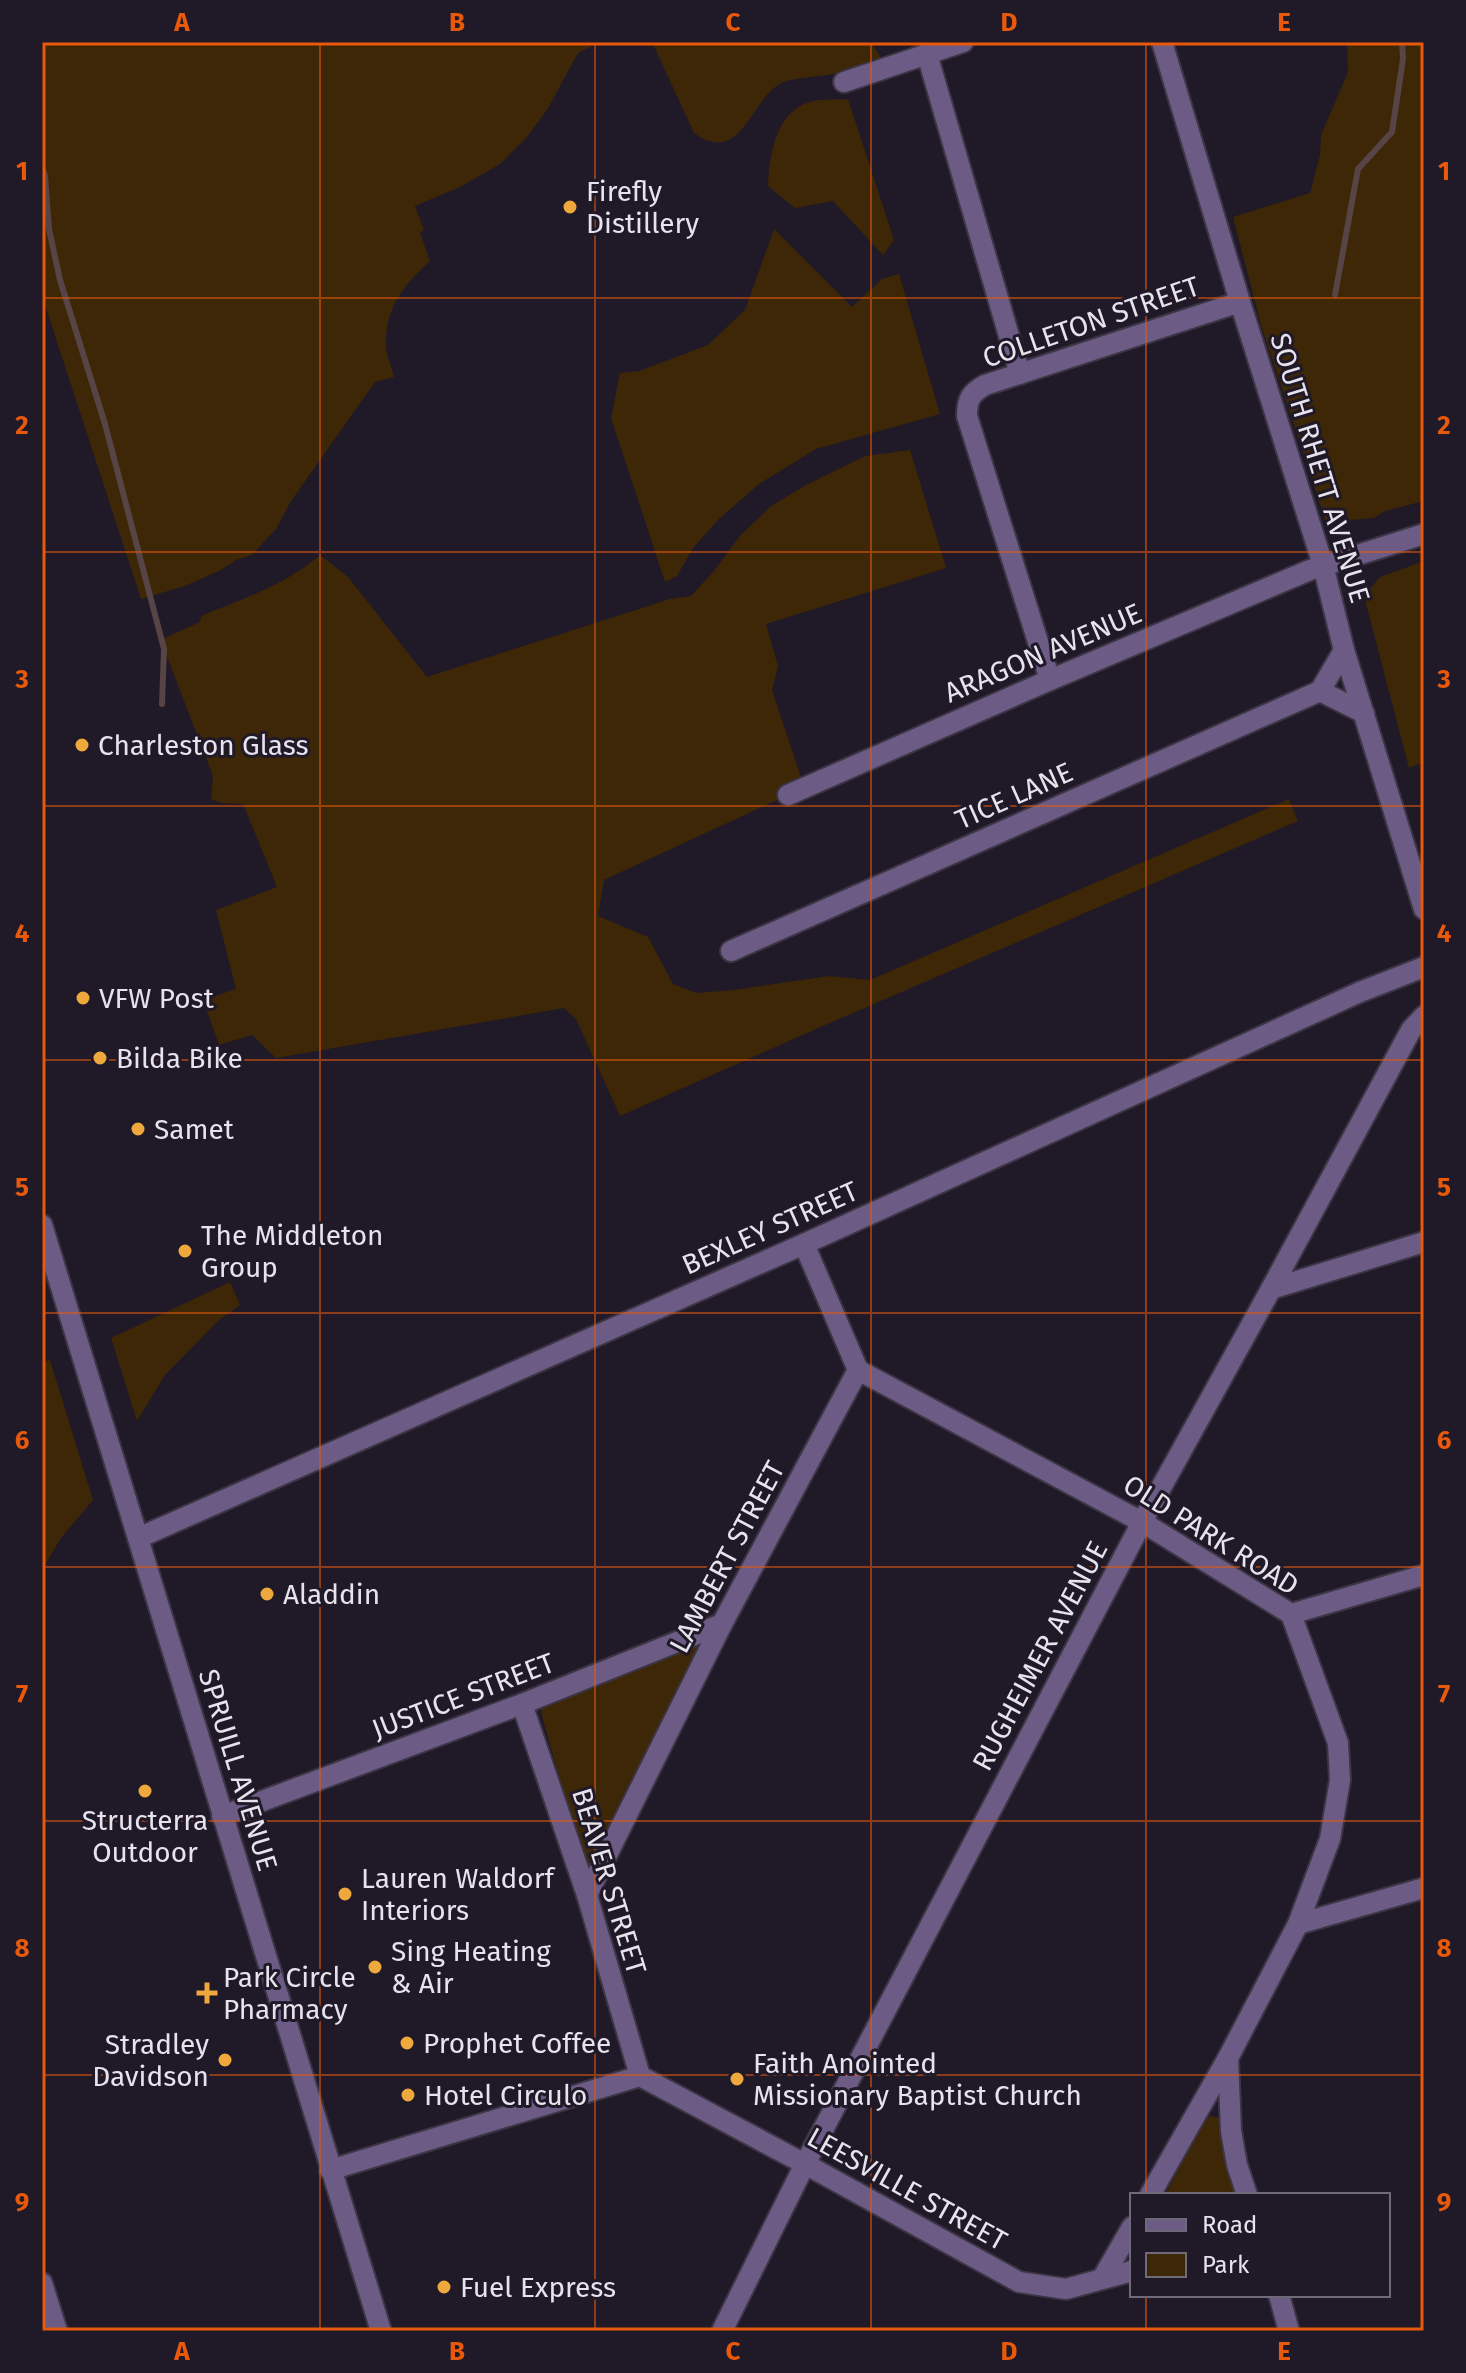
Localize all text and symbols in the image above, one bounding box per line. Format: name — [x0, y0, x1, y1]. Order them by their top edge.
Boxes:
text: A — [173, 7, 190, 38]
text: B — [449, 7, 465, 38]
text: C — [726, 7, 741, 38]
text: D — [1001, 7, 1018, 38]
text: E — [1277, 7, 1291, 38]
text: 1 — [16, 156, 28, 187]
text: 1 — [1438, 156, 1450, 187]
place label: Firefly Distillery — [586, 175, 699, 240]
marker: Firefly Distillery — [561, 198, 579, 216]
street label: COLLETON STREET — [978, 269, 1204, 375]
street label: SOUTH RHETT AVENUE — [1263, 329, 1377, 607]
text: 2 — [15, 410, 29, 441]
text: 2 — [1437, 410, 1451, 441]
street label: ARAGON AVENUE — [939, 597, 1147, 709]
text: 3 — [14, 664, 29, 695]
text: 3 — [1436, 664, 1451, 695]
place label: Charleston Glass — [98, 729, 309, 762]
marker: Charleston Glass — [73, 736, 91, 754]
street label: TICE LANE — [950, 756, 1078, 836]
text: 4 — [15, 918, 30, 949]
text: 4 — [1437, 918, 1452, 949]
place label: VFW Post — [99, 982, 215, 1015]
marker: VFW Post — [74, 989, 92, 1007]
place label: Bilda Bike — [116, 1042, 243, 1075]
marker: Bilda Bike — [91, 1049, 109, 1067]
place label: Samet — [154, 1113, 235, 1146]
marker: Samet — [129, 1120, 147, 1138]
text: 5 — [15, 1172, 29, 1203]
text: 5 — [1437, 1172, 1451, 1203]
street label: BEXLEY STREET — [677, 1174, 864, 1282]
place label: The Middleton Group — [201, 1219, 384, 1284]
marker: The Middleton Group — [176, 1242, 194, 1260]
text: 6 — [15, 1425, 30, 1456]
text: 6 — [1437, 1425, 1452, 1456]
street label: LAMBERT STREET — [663, 1455, 792, 1659]
street label: OLD PARK ROAD — [1117, 1468, 1305, 1602]
street label: RUGHEIMER AVENUE — [966, 1536, 1114, 1776]
place label: Aladdin — [283, 1578, 380, 1611]
marker: Aladdin — [258, 1585, 276, 1603]
street label: JUSTICE STREET — [367, 1646, 559, 1746]
street label: SPRUILL AVENUE — [192, 1665, 284, 1875]
text: 7 — [16, 1679, 28, 1710]
text: 7 — [1438, 1679, 1450, 1710]
marker: Structerra Outdoor — [136, 1782, 154, 1800]
street label: BEAVER STREET — [565, 1784, 653, 1979]
place label: Structerra Outdoor — [82, 1804, 208, 1869]
place label: Lauren Waldorf Interiors — [361, 1862, 556, 1927]
marker: Lauren Waldorf Interiors — [336, 1885, 354, 1903]
text: 8 — [14, 1933, 30, 1964]
text: 8 — [1436, 1933, 1452, 1964]
place label: Sing Heating & Air — [391, 1935, 551, 2000]
marker: Sing Heating & Air — [366, 1958, 384, 1976]
place label: Park Circle Pharmacy — [223, 1961, 356, 2026]
marker: Park Circle Pharmacy — [198, 1984, 216, 2002]
place label: Prophet Coffee — [423, 2027, 611, 2060]
place label: Stradley Davidson — [92, 2028, 209, 2093]
marker: Prophet Coffee — [398, 2034, 416, 2052]
place label: Faith Anointed Missionary Baptist Church — [753, 2047, 1082, 2112]
marker: Stradley Davidson — [216, 2051, 234, 2069]
marker: Faith Anointed Missionary Baptist Church — [728, 2070, 746, 2088]
place label: Hotel Circulo — [424, 2079, 587, 2112]
marker: Hotel Circulo — [399, 2086, 417, 2104]
street label: LEESVILLE STREET — [802, 2121, 1013, 2258]
text: 9 — [15, 2187, 29, 2218]
text: 9 — [1437, 2187, 1451, 2218]
legend — [1130, 2193, 1390, 2297]
text: Road — [1202, 2211, 1257, 2239]
text: Park — [1202, 2251, 1250, 2279]
place label: Fuel Express — [460, 2271, 616, 2304]
marker: Fuel Express — [435, 2278, 453, 2296]
text: A — [173, 2336, 190, 2367]
text: B — [449, 2336, 465, 2367]
text: C — [726, 2336, 741, 2367]
text: D — [1001, 2336, 1018, 2367]
text: E — [1277, 2336, 1291, 2367]

